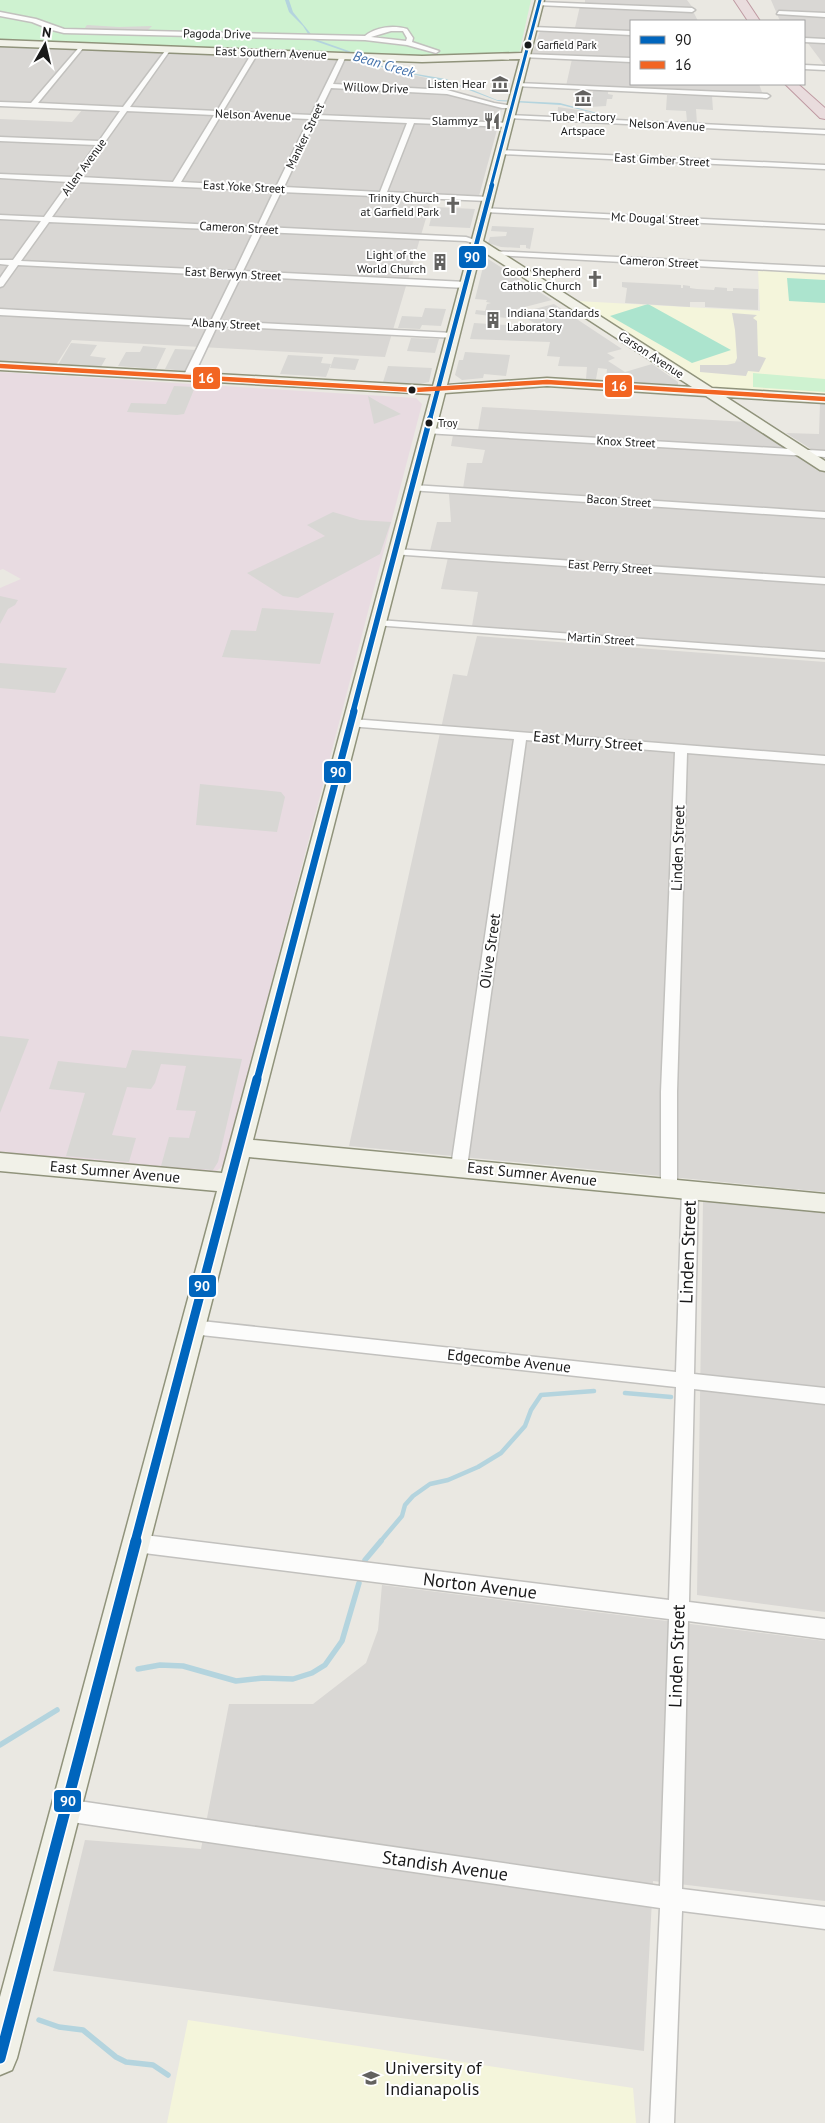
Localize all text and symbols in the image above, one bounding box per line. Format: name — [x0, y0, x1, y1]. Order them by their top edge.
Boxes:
north arrow — [20, 20, 70, 70]
legend — [630, 20, 805, 85]
text: N — [41, 23, 53, 42]
street label: Pagoda Drive — [183, 25, 251, 42]
text: 90 — [675, 30, 691, 49]
place label: Garfield Park — [537, 38, 597, 52]
marker: Garfield Park — [523, 40, 533, 50]
street label: East Southern Avenue — [215, 43, 327, 62]
water label: Bean Creek — [351, 47, 418, 82]
text: 16 — [675, 55, 691, 74]
museum icon: Listen Hear — [490, 74, 510, 94]
place label: Listen Hear — [428, 76, 486, 91]
street label: Willow Drive — [343, 79, 409, 96]
museum icon: Tube Factory Artspace — [573, 88, 593, 108]
street label: Manker Street — [282, 100, 327, 171]
street label: Nelson Avenue — [215, 106, 291, 123]
place label: Tube Factory Artspace — [550, 109, 616, 138]
restaurant icon: Slammyz — [482, 111, 502, 131]
place label: Slammyz — [432, 113, 478, 128]
street label: Nelson Avenue — [629, 115, 705, 134]
street label: Allen Avenue — [58, 135, 109, 198]
street label: East Gimber Street — [614, 150, 710, 169]
street label: East Yoke Street — [203, 177, 285, 196]
place label: Trinity Church at Garfield Park — [361, 190, 439, 219]
church icon: Trinity Church at Garfield Park — [443, 195, 463, 215]
street label: Mc Dougal Street — [611, 209, 700, 228]
street label: Cameron Street — [199, 218, 279, 237]
line badge: 90 — [458, 245, 487, 269]
place label: Light of the World Church — [357, 247, 426, 276]
text: 90 — [464, 248, 480, 266]
building icon: Light of the World Church — [430, 252, 450, 272]
street label: Cameron Street — [619, 252, 699, 271]
street label: East Berwyn Street — [184, 263, 282, 284]
place label: Good Shepherd Catholic Church — [500, 264, 581, 293]
church icon: Good Shepherd Catholic Church — [585, 269, 605, 289]
place label: Indiana Standards Laboratory — [507, 305, 599, 334]
building icon: Indiana Standards Laboratory — [483, 310, 503, 330]
street label: Albany Street — [191, 314, 261, 333]
street label: Carson Avenue — [616, 328, 687, 381]
line badge: 16 — [192, 366, 221, 390]
text: 16 — [198, 369, 214, 387]
line badge: 16 — [604, 374, 633, 398]
text: 16 — [611, 377, 627, 395]
unlabelled marker — [407, 385, 417, 395]
place label: Troy — [438, 416, 458, 430]
marker: Troy — [424, 418, 434, 428]
street label: Knox Street — [596, 432, 656, 451]
street label: Bacon Street — [586, 491, 652, 510]
street label: East Perry Street — [567, 556, 653, 577]
street label: Martin Street — [567, 629, 635, 648]
street label: East Murry Street — [533, 726, 644, 755]
line badge: 90 — [323, 760, 352, 784]
text: 90 — [330, 763, 346, 781]
street label: Linden Street — [667, 805, 688, 891]
street label: Olive Street — [475, 912, 504, 990]
street label: East Sumner Avenue — [49, 1156, 181, 1187]
street label: East Sumner Avenue — [466, 1157, 598, 1190]
street label: Linden Street — [674, 1200, 701, 1304]
line badge: 90 — [188, 1274, 217, 1298]
text: 90 — [194, 1277, 210, 1295]
street label: Edgecombe Avenue — [446, 1345, 572, 1376]
street label: Norton Avenue — [422, 1567, 538, 1604]
street label: Linden Street — [663, 1604, 690, 1708]
line badge: 90 — [53, 1789, 82, 1813]
text: 90 — [60, 1792, 76, 1810]
street label: Standish Avenue — [381, 1845, 509, 1886]
place label: University of Indianapolis — [385, 2056, 483, 2100]
school or university icon: University of Indianapolis — [361, 2068, 381, 2088]

